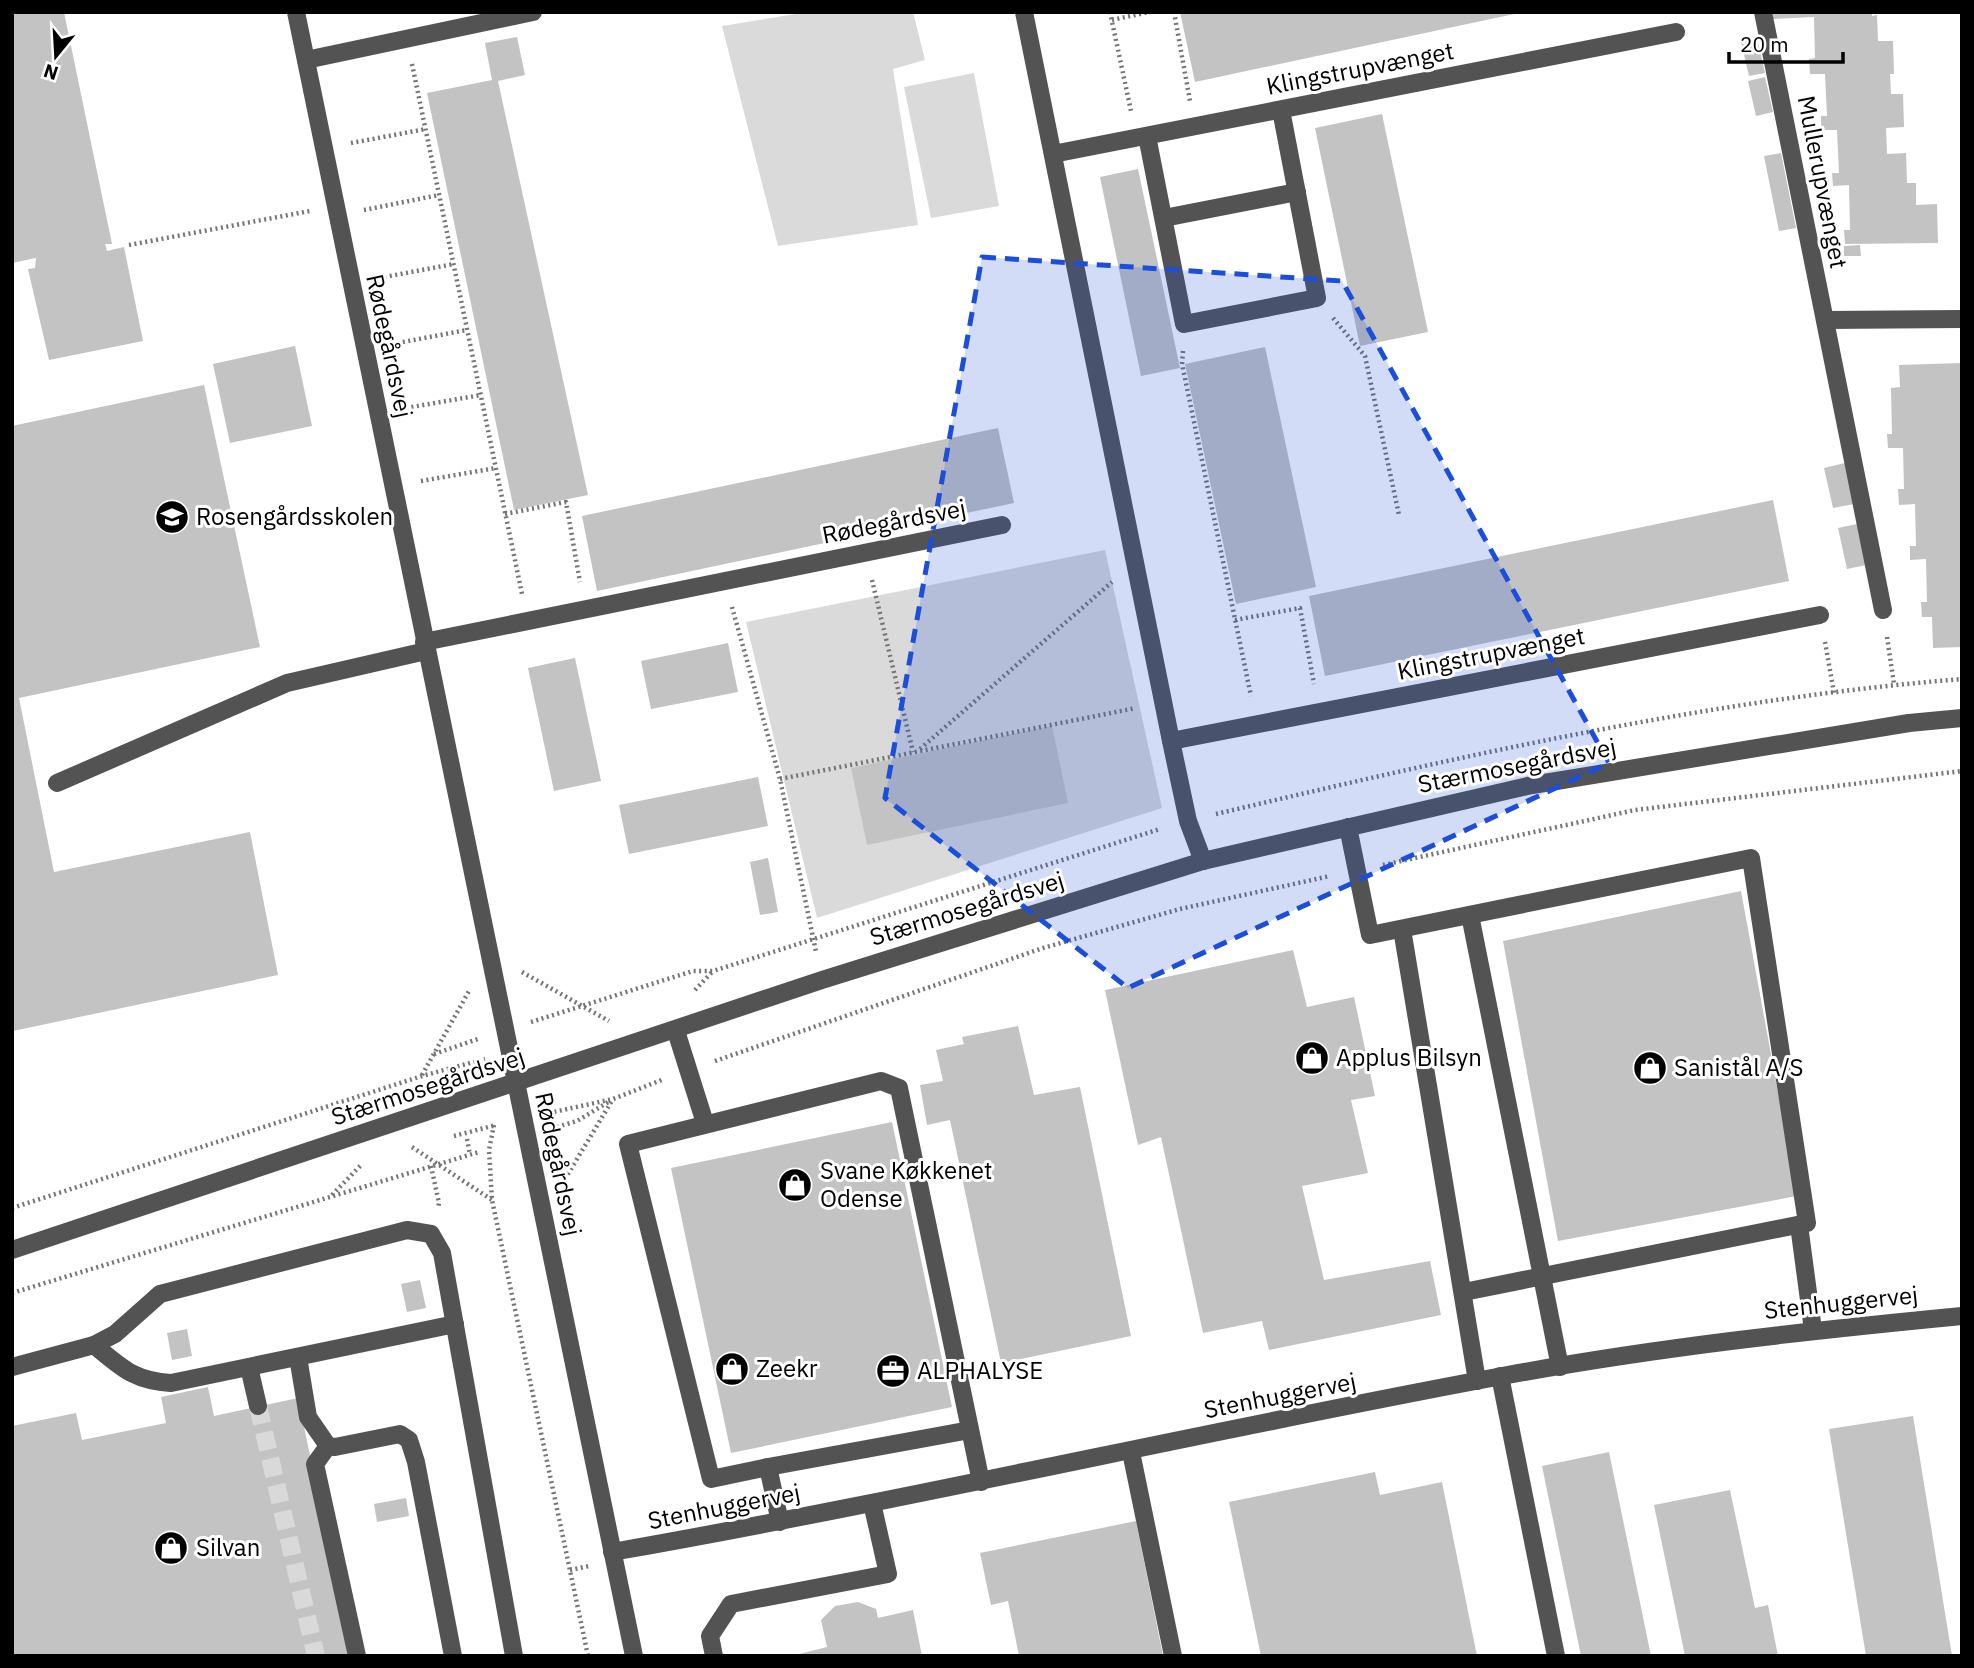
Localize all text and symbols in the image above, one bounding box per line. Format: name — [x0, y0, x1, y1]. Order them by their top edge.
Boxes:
north arrow — [21, 21, 91, 91]
scale bar — [1729, 21, 1843, 65]
text: 20 m — [1740, 30, 1789, 58]
street label: Klingstrupvænget — [1263, 34, 1456, 102]
text: N — [40, 59, 61, 86]
street label: Mullerupvænget — [1791, 93, 1855, 271]
street label: Rødegårdsvej — [359, 271, 421, 420]
street label: Rødegårdsvej — [819, 491, 968, 551]
school or university icon: Rosengårdsskolen — [153, 498, 191, 536]
place label: Rosengårdsskolen — [196, 500, 393, 532]
street label: Klingstrupvænget — [1394, 619, 1587, 687]
street label: Stærmosegårdsvej — [1415, 730, 1619, 800]
street label: Stærmosegårdsvej — [866, 863, 1068, 953]
shop icon: Applus Bilsyn — [1293, 1039, 1331, 1077]
street label: Stærmosegårdsvej — [327, 1040, 528, 1132]
place label: Applus Bilsyn — [1336, 1041, 1482, 1073]
shop icon: Sanistål A/S — [1631, 1049, 1669, 1087]
place label: Sanistål A/S — [1674, 1051, 1804, 1083]
street label: Rødegårdsvej — [528, 1089, 590, 1238]
place label: Svane Køkkenet Odense — [820, 1154, 992, 1214]
shop icon: Svane Køkkenet Odense — [776, 1166, 814, 1204]
street label: Stenhuggervej — [1762, 1278, 1919, 1326]
shop icon: Zeekr — [713, 1350, 751, 1388]
place label: Zeekr — [756, 1352, 818, 1384]
office icon: ALPHALYSE — [874, 1352, 912, 1390]
place label: ALPHALYSE — [917, 1354, 1043, 1386]
street label: Stenhuggervej — [1201, 1365, 1359, 1425]
street label: Stenhuggervej — [645, 1476, 803, 1536]
shop icon: Silvan — [152, 1529, 190, 1567]
place label: Silvan — [196, 1531, 260, 1563]

